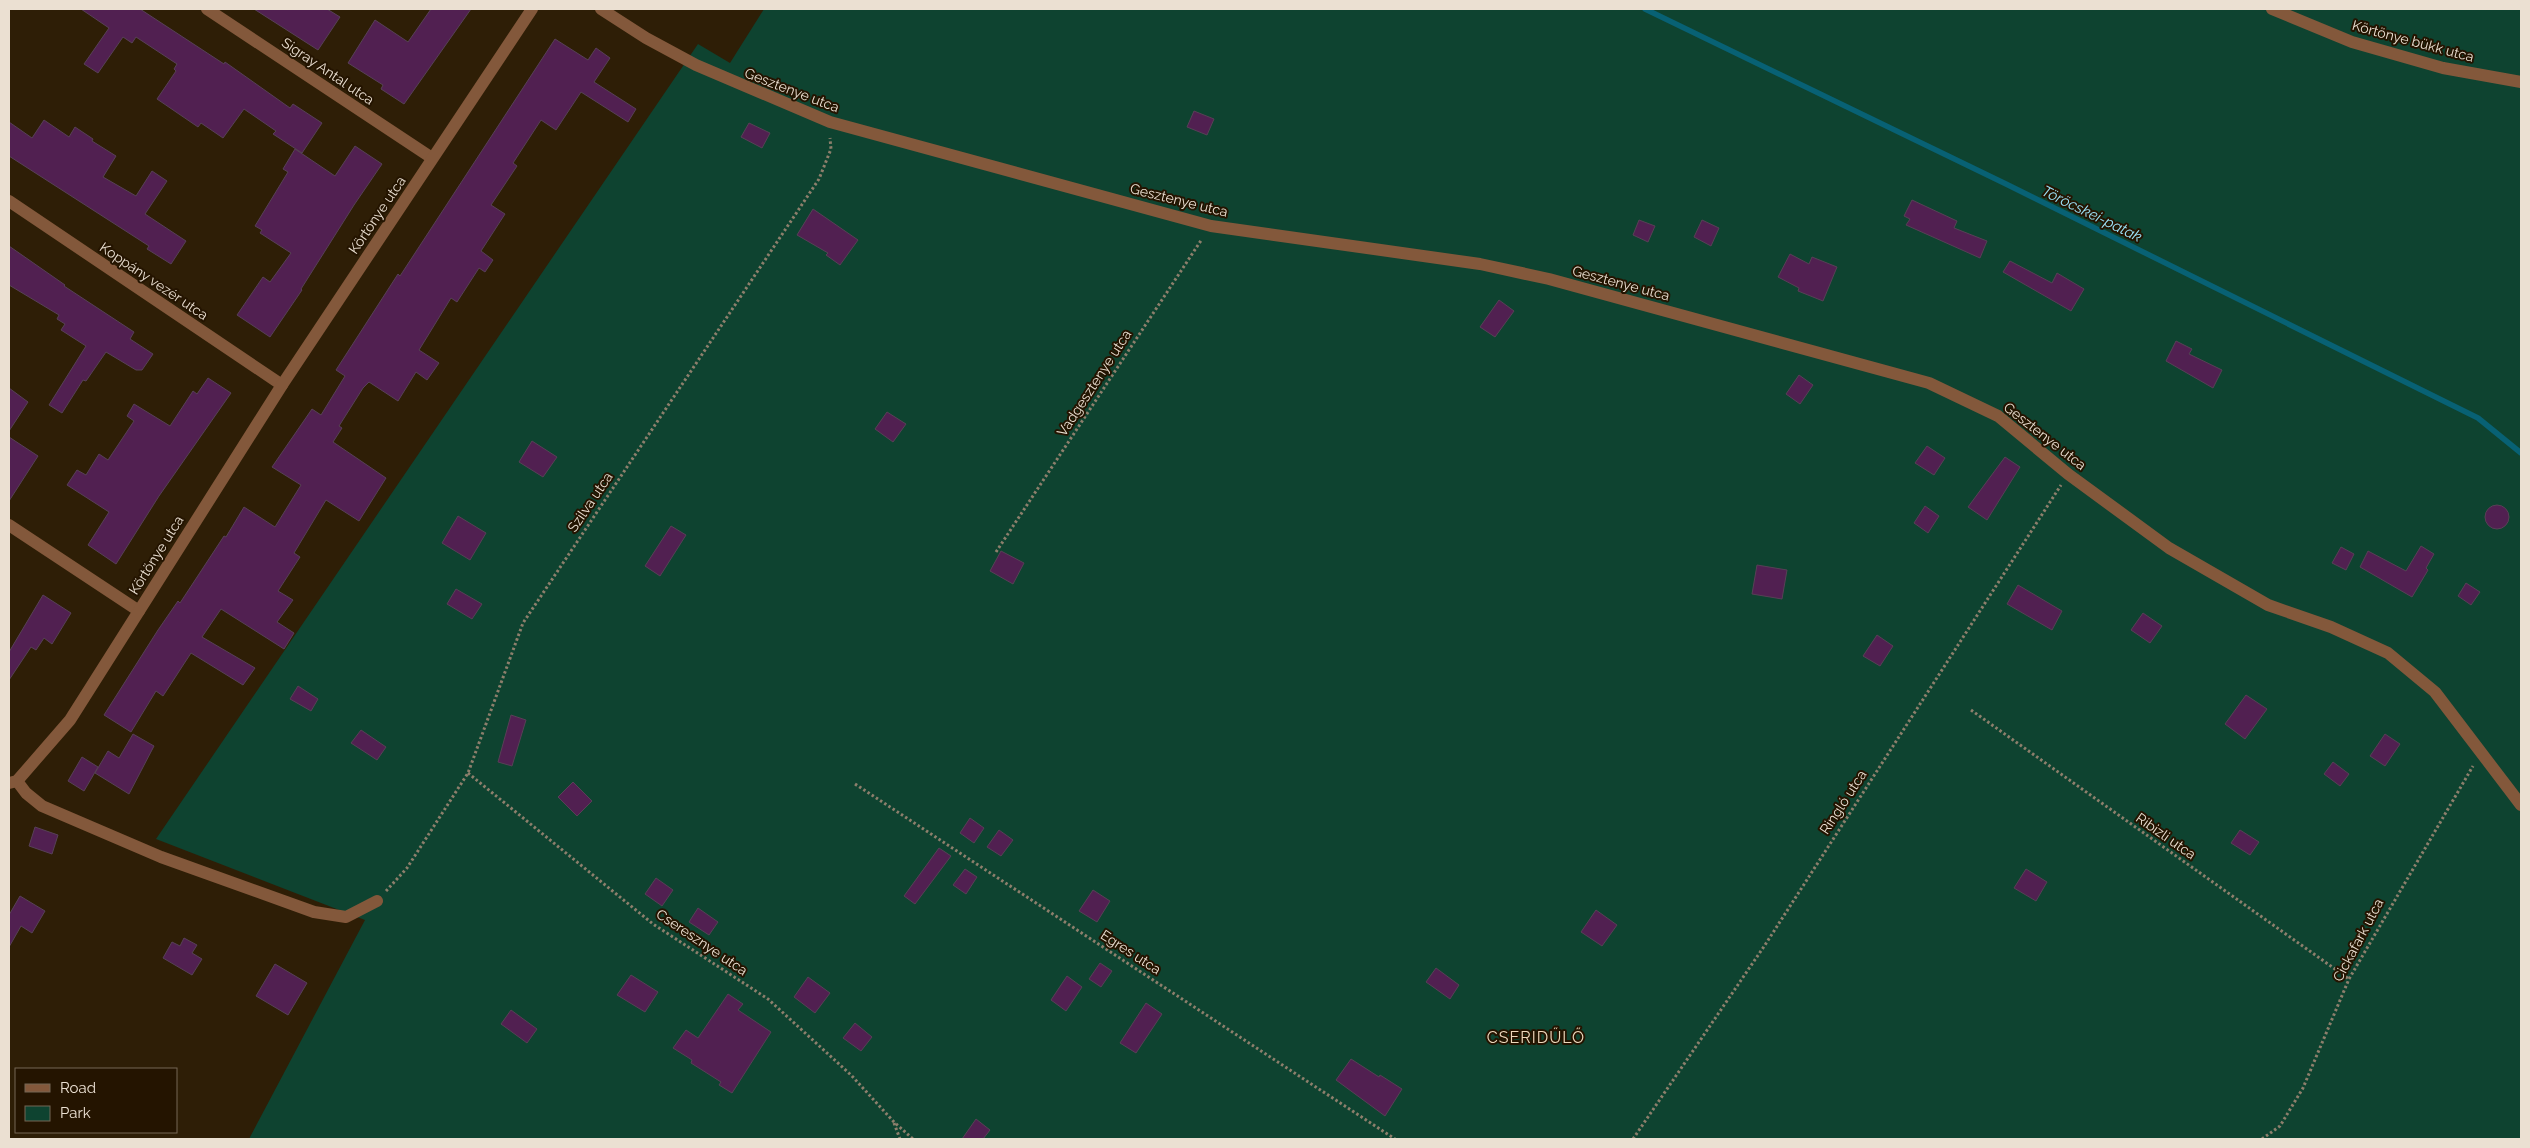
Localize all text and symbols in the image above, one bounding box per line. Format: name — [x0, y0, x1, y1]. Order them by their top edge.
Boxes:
street label: Körtönye bükk utca — [2350, 17, 2476, 65]
street label: Sigray Antal utca — [279, 34, 377, 108]
street label: Gesztenye utca — [742, 65, 842, 115]
street label: Körtönye utca — [345, 173, 409, 257]
street label: Gesztenye utca — [1129, 180, 1229, 220]
water label: Töröcskei-patak — [2039, 182, 2145, 246]
street label: Koppány vezér utca — [97, 239, 211, 323]
street label: Gesztenye utca — [1571, 262, 1671, 304]
street label: Vadgesztenye utca — [1054, 327, 1134, 439]
street label: Gesztenye utca — [2001, 399, 2089, 473]
street label: Szilva utca — [564, 469, 616, 535]
street label: Körtönye utca — [125, 513, 187, 597]
street label: Ringló utca — [1816, 767, 1870, 837]
street label: Ribizli utca — [2133, 810, 2199, 862]
street label: Cickafark utca — [2329, 896, 2387, 984]
street label: Cseresznye utca — [653, 906, 751, 978]
street label: Egres utca — [1098, 927, 1164, 977]
district label: CSERIDŰLŐ — [1487, 1027, 1585, 1047]
legend — [15, 1068, 178, 1133]
text: Road — [60, 1079, 96, 1097]
text: Park — [60, 1104, 91, 1122]

